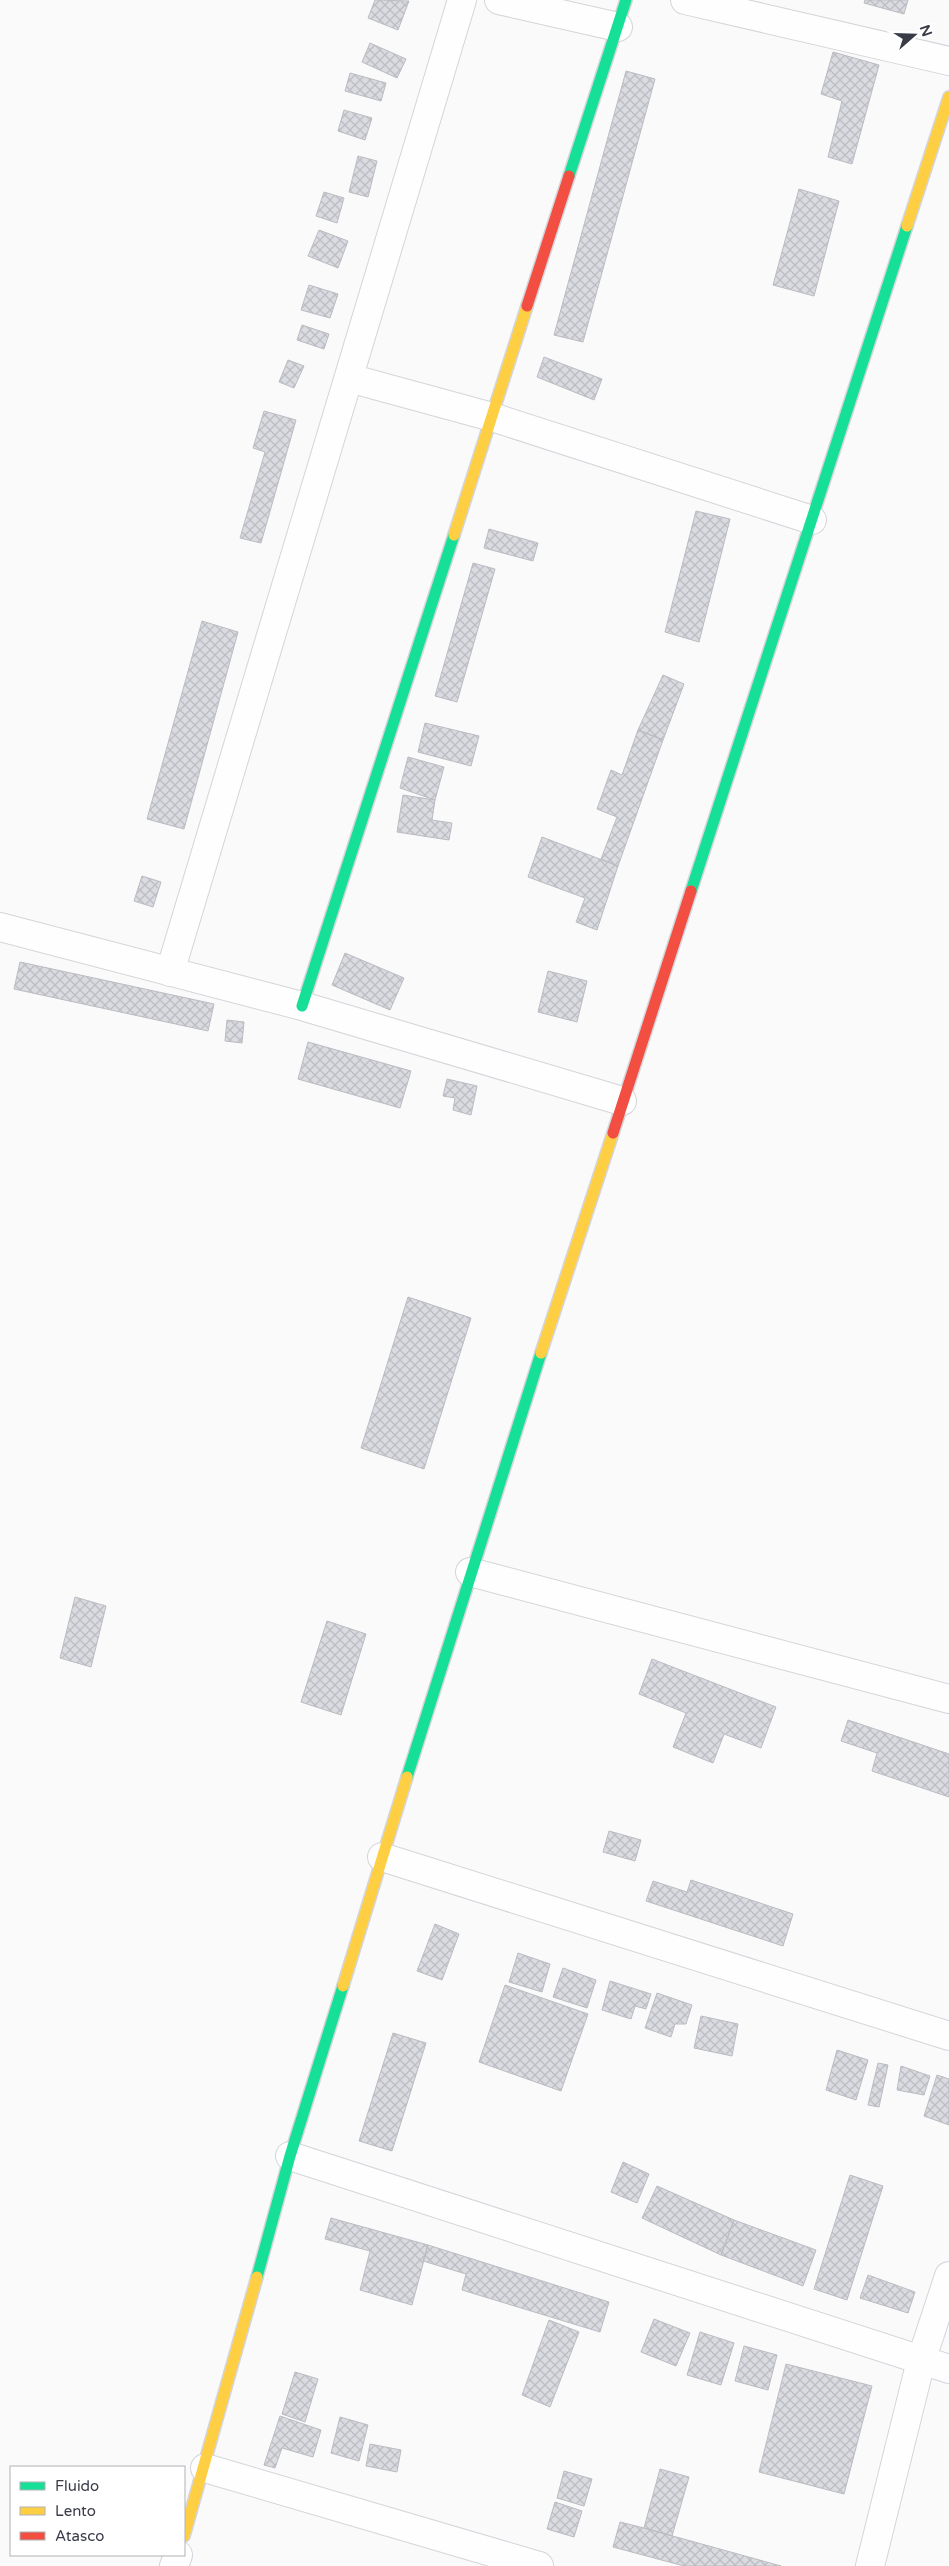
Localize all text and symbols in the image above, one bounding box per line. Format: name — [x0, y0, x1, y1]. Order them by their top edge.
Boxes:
north arrow — [889, 10, 939, 60]
text: N — [916, 23, 936, 39]
legend — [10, 2466, 185, 2556]
text: Fluido — [55, 2477, 99, 2495]
text: Lento — [55, 2502, 96, 2520]
text: Atasco — [55, 2527, 104, 2545]

